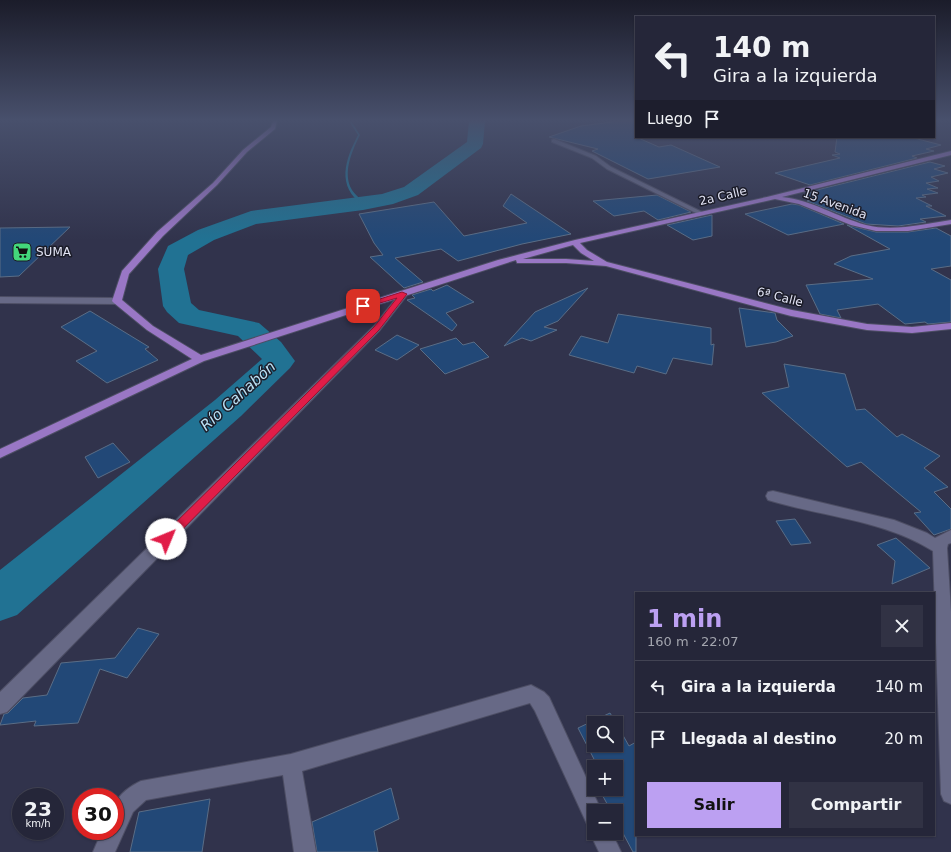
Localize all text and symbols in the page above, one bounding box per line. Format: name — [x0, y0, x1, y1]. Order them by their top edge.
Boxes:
text: 140 m — [713, 31, 810, 64]
icon: left — [647, 32, 699, 84]
text: Gira a la izquierda — [713, 65, 878, 86]
icon: arrive — [701, 108, 723, 130]
text: Luego — [647, 110, 693, 128]
street label: 2a Calle — [698, 184, 748, 208]
street label: 15 Avenida — [801, 186, 869, 222]
supermarket icon: SUMA — [11, 241, 33, 263]
place label: SUMA — [36, 245, 72, 259]
street label: 6ª Calle — [756, 285, 804, 309]
pin — [346, 289, 380, 323]
icon: arrive — [352, 295, 374, 317]
water label: Río Cahabón — [197, 357, 279, 435]
position arrow — [145, 518, 187, 560]
text: 1 min — [647, 605, 722, 633]
button: close — [881, 605, 923, 647]
text: 160 m · 22:07 — [647, 634, 738, 649]
icon: left — [647, 676, 669, 698]
text: Gira a la izquierda — [681, 678, 836, 696]
text: 140 m — [875, 678, 923, 696]
map controls — [587, 716, 623, 840]
button: search — [587, 716, 623, 752]
icon: arrive — [647, 728, 669, 750]
text: Llegada al destino — [681, 730, 836, 748]
text: 20 m — [885, 730, 923, 748]
button: + — [587, 760, 623, 796]
button: Salir — [647, 782, 781, 828]
button: Compartir — [789, 782, 923, 828]
speed limit sign: 30 — [72, 788, 124, 840]
text: 23 — [24, 797, 52, 821]
button: − — [587, 804, 623, 840]
text: km/h — [25, 818, 51, 829]

